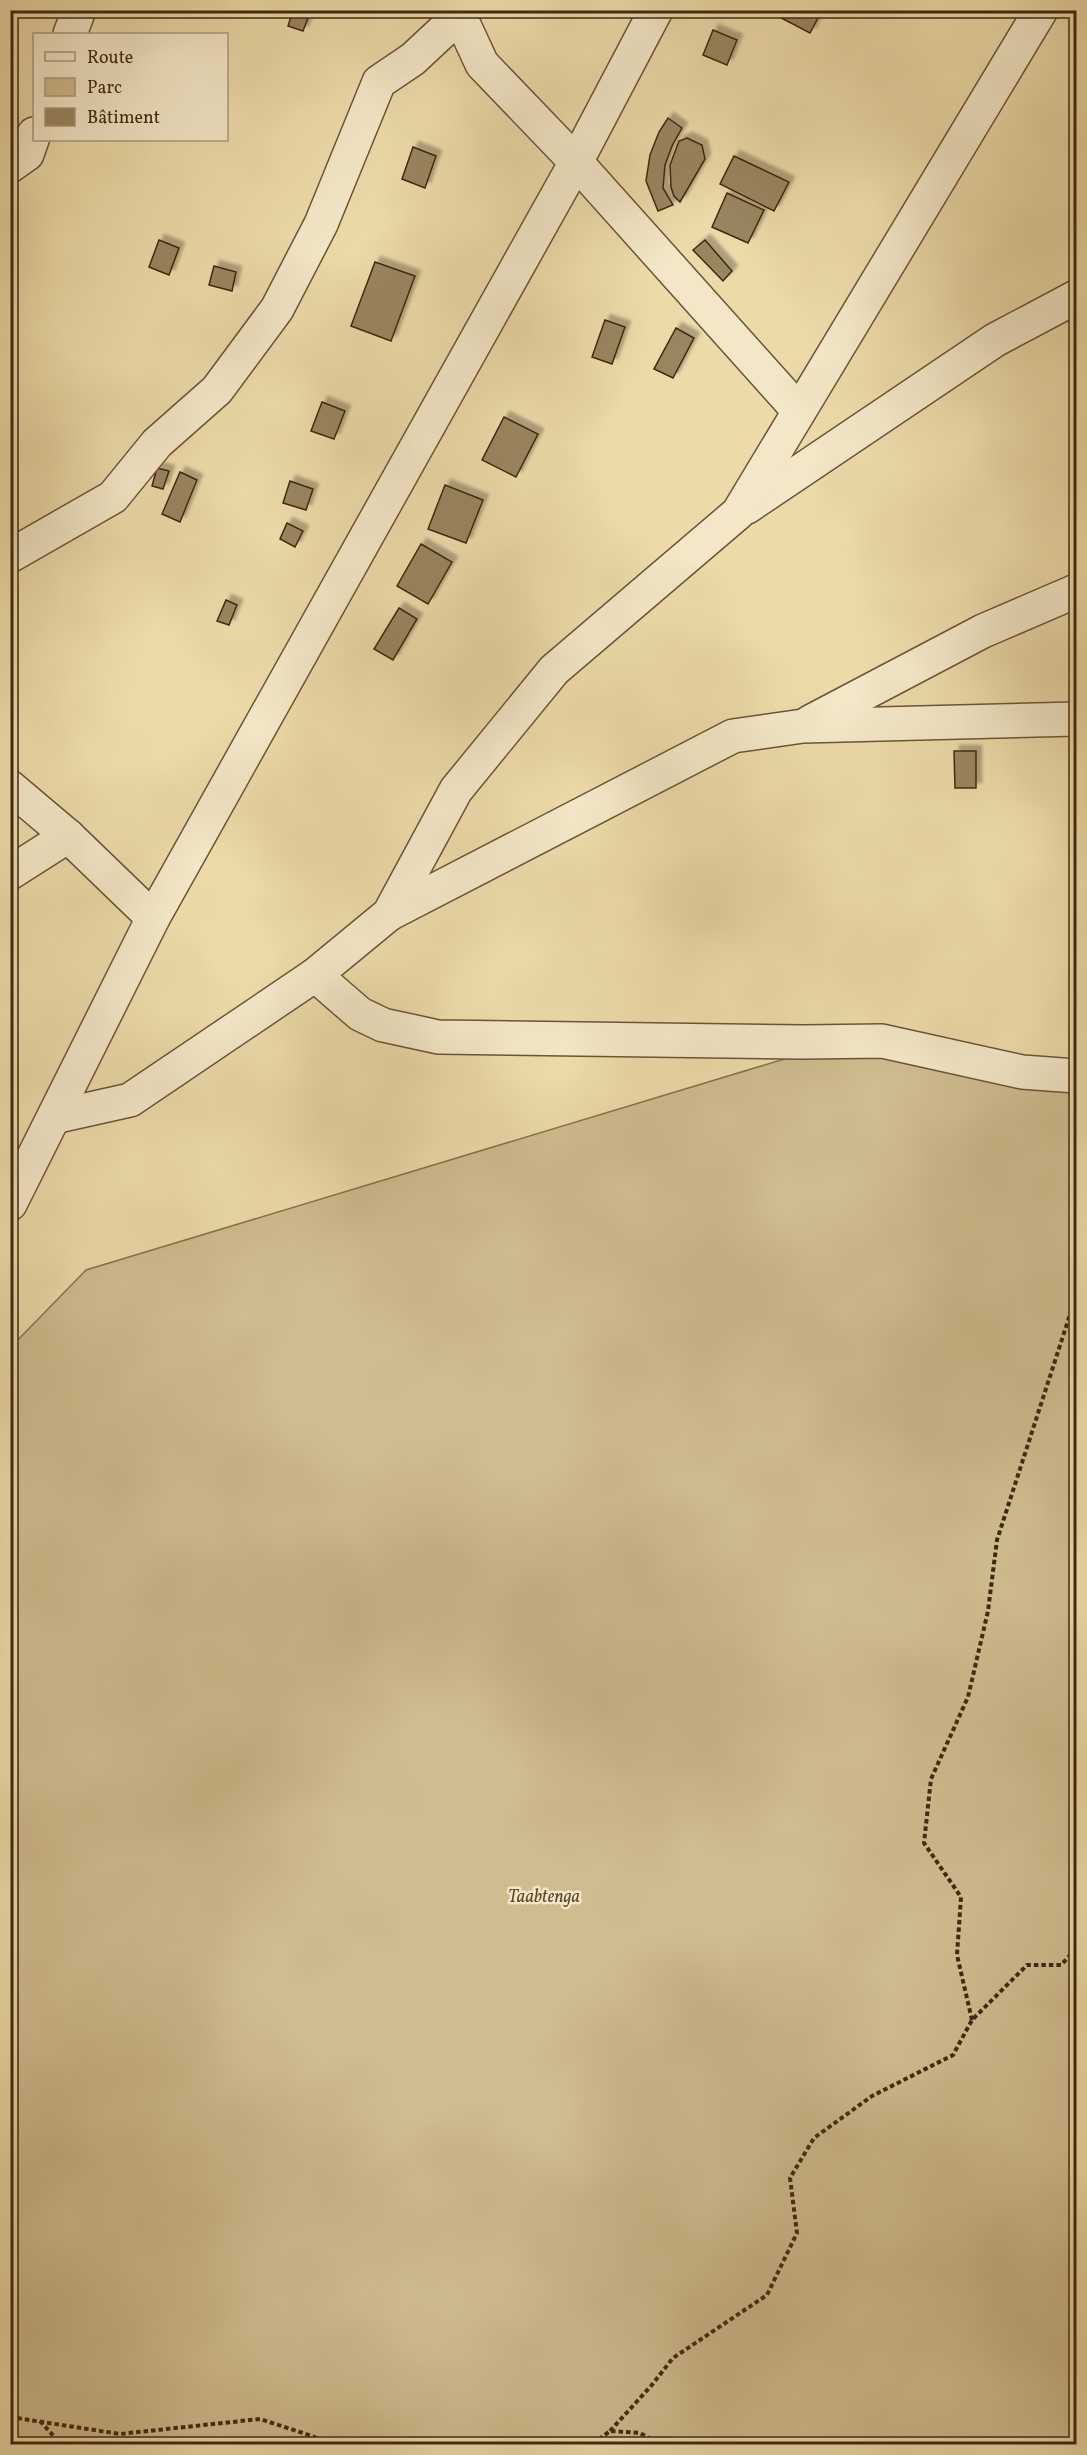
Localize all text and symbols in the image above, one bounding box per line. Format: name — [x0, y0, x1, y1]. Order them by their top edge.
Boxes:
legend — [33, 33, 228, 141]
text: Route — [87, 46, 133, 71]
text: Parc — [87, 76, 122, 101]
text: Bâtiment — [87, 106, 160, 131]
park label: Taabtenga — [508, 1885, 580, 1910]

